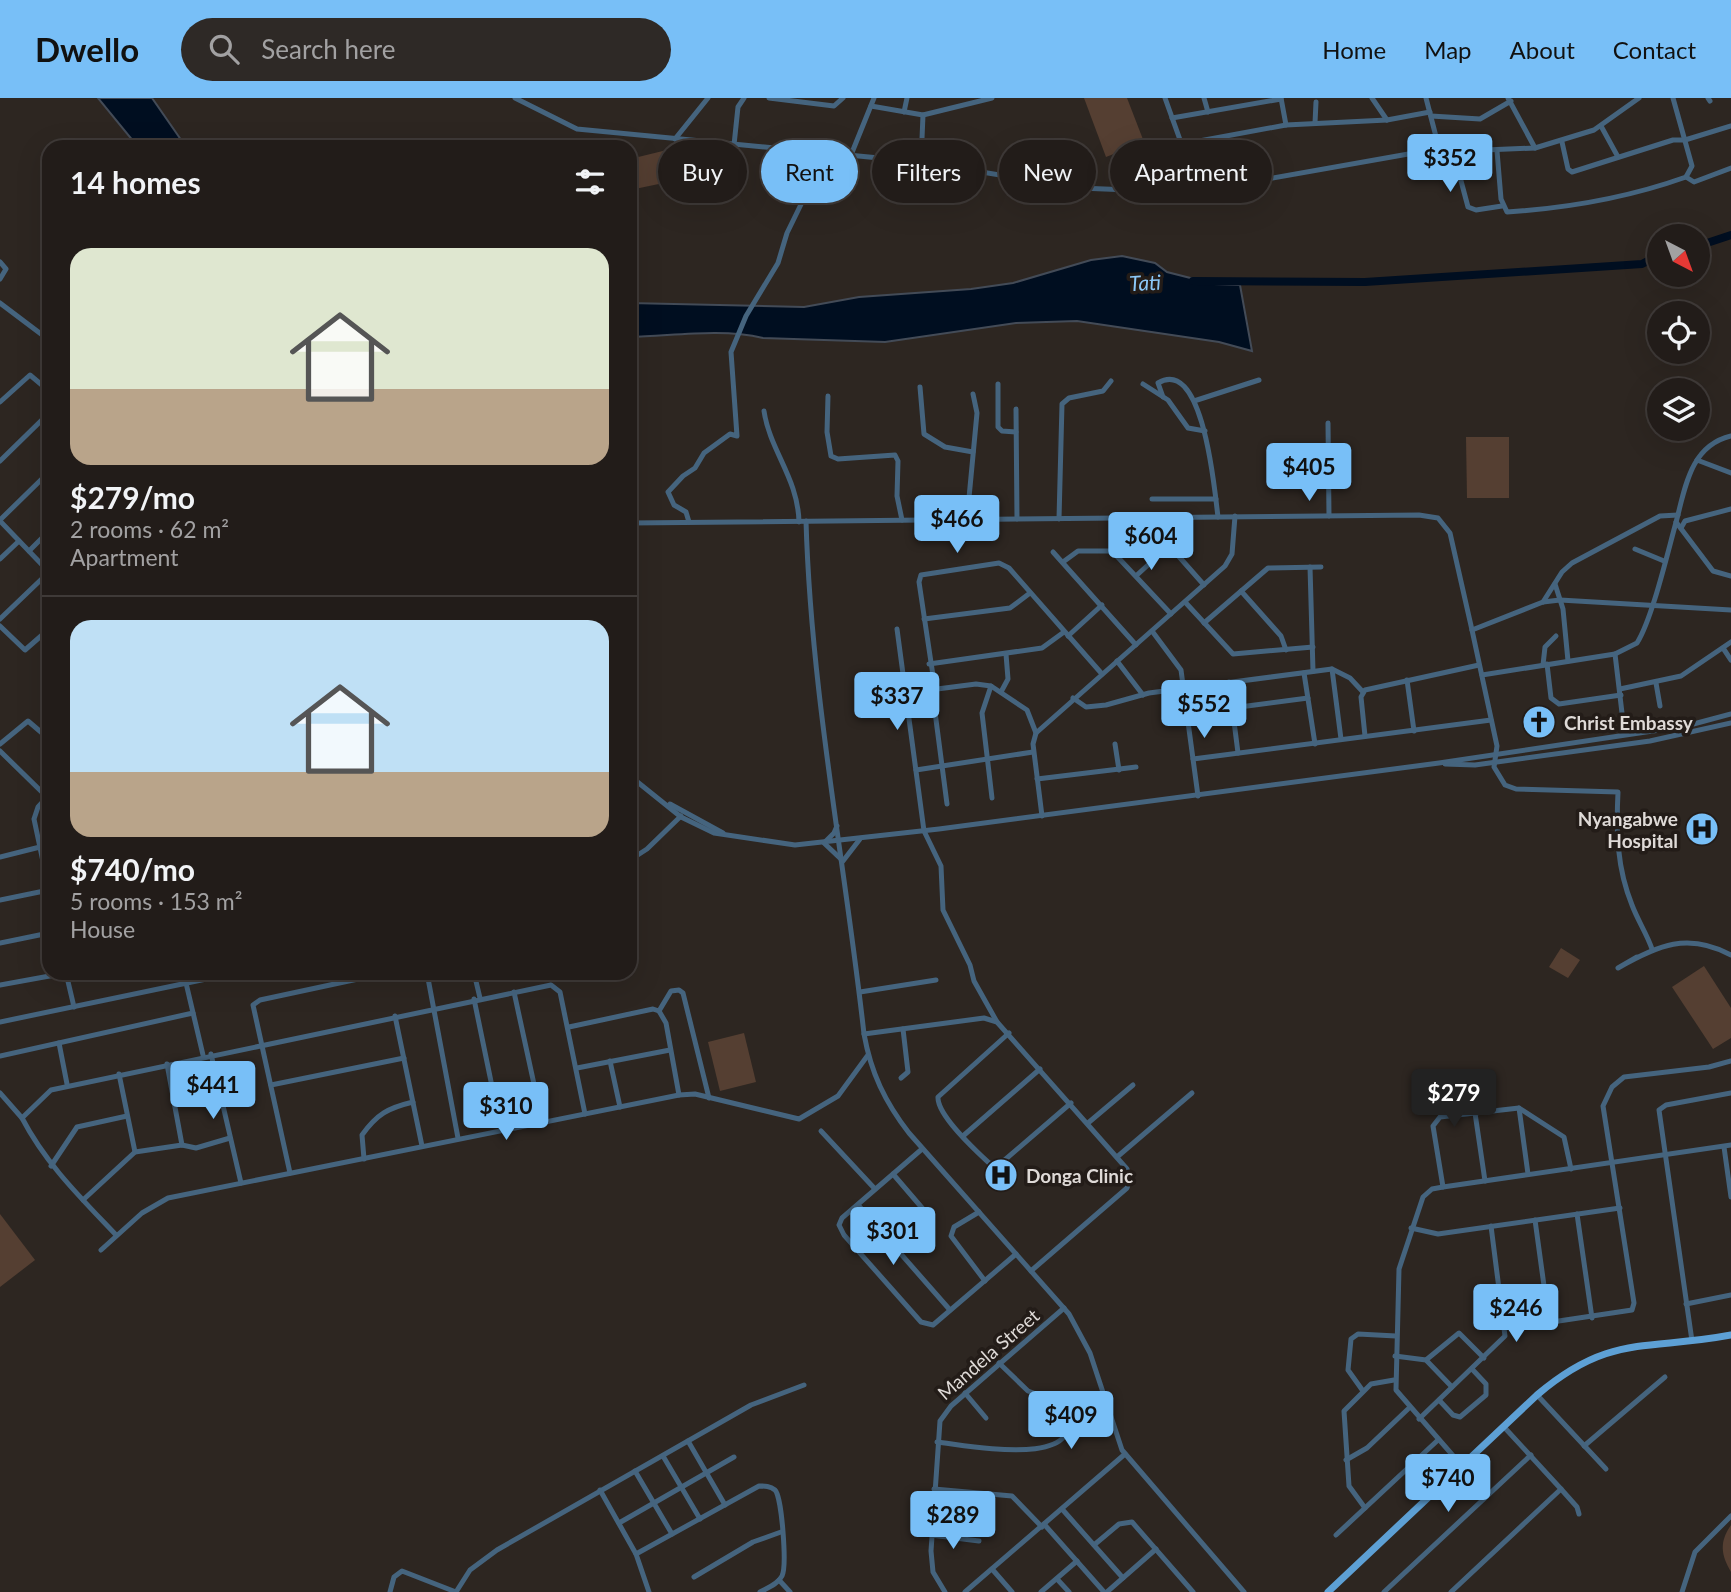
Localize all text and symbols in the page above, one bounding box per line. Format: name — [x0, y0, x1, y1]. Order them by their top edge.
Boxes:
search box — [181, 18, 671, 81]
text: Dwello — [35, 29, 139, 69]
icon: search — [205, 30, 243, 68]
text: Search here — [261, 33, 395, 65]
text: Home — [1322, 35, 1386, 64]
text: Map — [1424, 35, 1472, 64]
text: About — [1510, 35, 1575, 64]
text: Contact — [1613, 35, 1696, 64]
pin: $352 — [1409, 134, 1491, 194]
chip: Buy — [658, 140, 747, 203]
chip: Rent — [761, 140, 858, 203]
chip: Filters — [872, 140, 985, 203]
chip: New — [999, 140, 1096, 203]
chip: Apartment — [1110, 140, 1272, 203]
text: $352 — [1423, 143, 1477, 171]
icon: filters — [571, 163, 609, 201]
text: 14 homes — [70, 164, 201, 200]
north arrow — [1647, 224, 1710, 287]
map controls — [1647, 224, 1710, 441]
water label: Tati — [1128, 269, 1162, 295]
icon: home — [277, 294, 403, 420]
button: locate — [1647, 301, 1710, 364]
button: layers — [1647, 378, 1710, 441]
pin: $405 — [1268, 444, 1350, 503]
text: $405 — [1282, 452, 1336, 480]
text: $279/mo — [70, 479, 195, 515]
pin: $466 — [916, 496, 998, 555]
text: $466 — [930, 504, 984, 532]
pin: $604 — [1110, 512, 1192, 572]
text: 2 rooms · 62 m² — [70, 515, 229, 543]
text: $604 — [1124, 521, 1178, 549]
text: Apartment — [70, 543, 178, 571]
icon: home — [277, 666, 403, 792]
pin: $337 — [856, 672, 938, 732]
pin: $552 — [1163, 680, 1245, 740]
text: $337 — [870, 681, 924, 709]
text: $552 — [1177, 689, 1231, 717]
church icon: Christ Embassy — [1520, 703, 1558, 741]
place label: Christ Embassy — [1564, 711, 1694, 734]
place label: Nyangabwe Hospital — [1578, 807, 1678, 852]
hospital icon: Nyangabwe Hospital — [1683, 810, 1721, 848]
text: $740/mo — [70, 851, 195, 887]
text: 5 rooms · 153 m² — [70, 887, 242, 915]
text: House — [70, 915, 135, 943]
pin: $441 — [172, 1062, 254, 1121]
text: $441 — [186, 1070, 240, 1098]
pin: $279 — [1413, 1070, 1495, 1129]
text: $279 — [1427, 1078, 1481, 1106]
pin: $310 — [465, 1082, 547, 1142]
text: $310 — [479, 1091, 533, 1119]
hospital icon: Donga Clinic — [982, 1156, 1020, 1194]
place label: Donga Clinic — [1026, 1164, 1133, 1187]
pin: $301 — [852, 1208, 934, 1267]
text: $301 — [866, 1216, 920, 1244]
pin: $246 — [1475, 1284, 1557, 1344]
text: $246 — [1489, 1293, 1543, 1321]
street label: Mandela Street — [933, 1304, 1044, 1404]
pin: $409 — [1030, 1392, 1112, 1451]
text: $409 — [1044, 1400, 1098, 1428]
pin: $740 — [1407, 1454, 1489, 1514]
text: $740 — [1421, 1463, 1475, 1491]
pin: $289 — [912, 1492, 994, 1551]
text: $289 — [926, 1500, 980, 1528]

